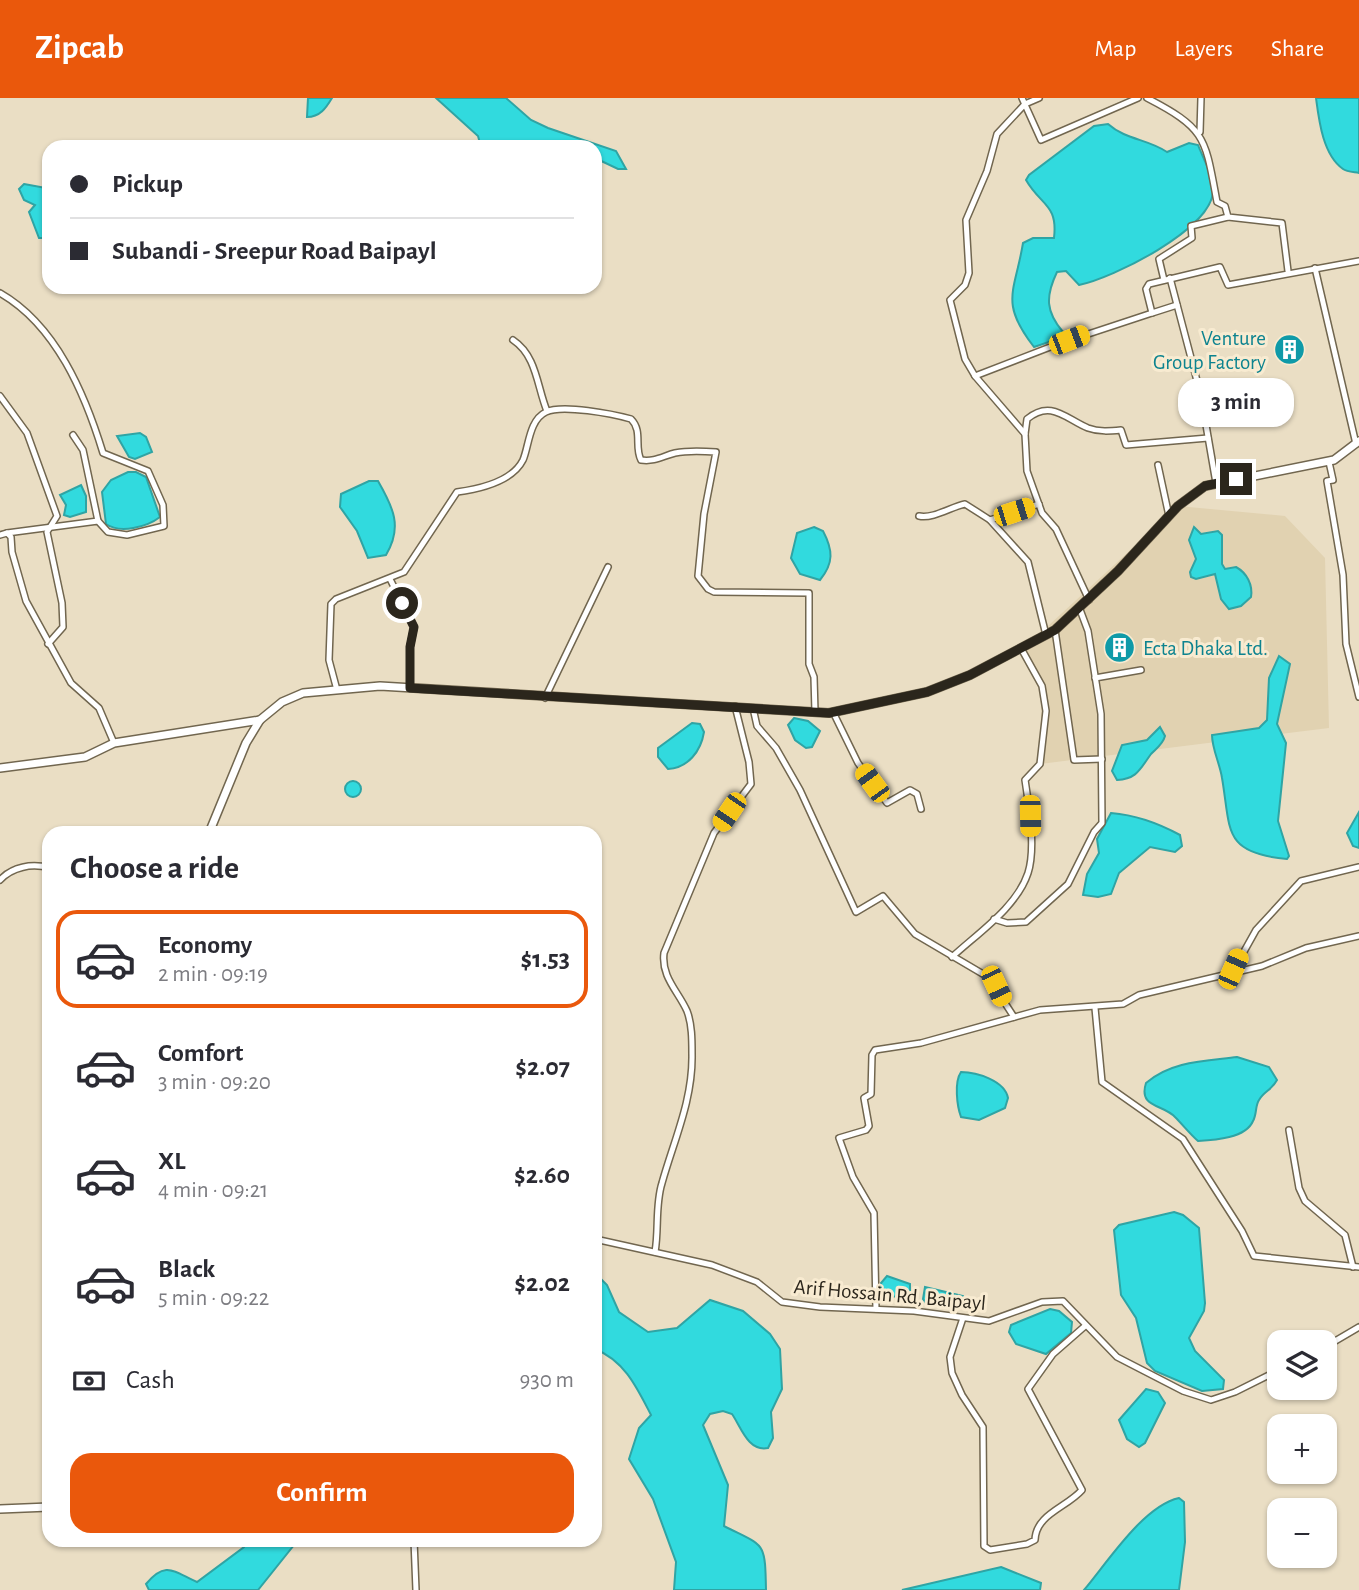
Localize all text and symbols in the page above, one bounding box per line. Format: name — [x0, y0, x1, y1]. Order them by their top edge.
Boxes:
text: Zipcab — [35, 32, 124, 65]
text: Map — [1094, 37, 1136, 61]
text: Layers — [1174, 37, 1233, 61]
text: Share — [1271, 37, 1324, 61]
text: Pickup — [112, 171, 183, 197]
text: Subandi - Sreepur Road Baipayl — [112, 238, 437, 264]
car — [1046, 323, 1093, 357]
place label: Venture Group Factory — [1153, 328, 1266, 373]
building icon: Venture Group Factory — [1272, 333, 1306, 367]
callout: 3 min — [1178, 378, 1294, 426]
text: 3 min — [1211, 391, 1261, 414]
route end — [1220, 463, 1252, 495]
car — [991, 496, 1038, 528]
route start — [386, 587, 418, 619]
building icon: Ecta Dhaka Ltd. — [1103, 631, 1137, 665]
place label: Ecta Dhaka Ltd. — [1143, 638, 1268, 659]
car — [852, 760, 893, 806]
car — [709, 789, 750, 835]
car — [1020, 795, 1041, 837]
text: Choose a ride — [70, 852, 239, 884]
icon: car — [74, 928, 137, 991]
text: Economy — [158, 932, 252, 958]
text: $1.53 — [521, 946, 570, 972]
car — [1215, 946, 1252, 992]
text: 2 min · 09:19 — [158, 963, 268, 986]
car — [978, 963, 1015, 1009]
icon: car — [74, 1036, 137, 1099]
text: Comfort — [158, 1040, 243, 1066]
text: $2.07 — [515, 1054, 570, 1080]
text: 3 min · 09:20 — [158, 1071, 271, 1094]
icon: car — [74, 1144, 137, 1207]
text: XL — [158, 1148, 185, 1174]
text: $2.60 — [514, 1162, 570, 1188]
text: 4 min · 09:21 — [158, 1179, 268, 1202]
icon: car — [74, 1252, 137, 1315]
text: Black — [158, 1256, 215, 1282]
text: $2.02 — [514, 1270, 570, 1296]
street label: Arif Hossain Rd, Baipayl — [793, 1276, 987, 1314]
text: 5 min · 09:22 — [158, 1287, 269, 1310]
map controls — [1267, 1330, 1337, 1568]
button: layers — [1267, 1330, 1337, 1400]
icon: cash — [70, 1362, 108, 1400]
text: Cash — [126, 1367, 175, 1393]
text: 930 m — [519, 1369, 574, 1392]
button: + — [1267, 1414, 1337, 1484]
button: Confirm — [70, 1453, 574, 1533]
button: − — [1267, 1498, 1337, 1568]

